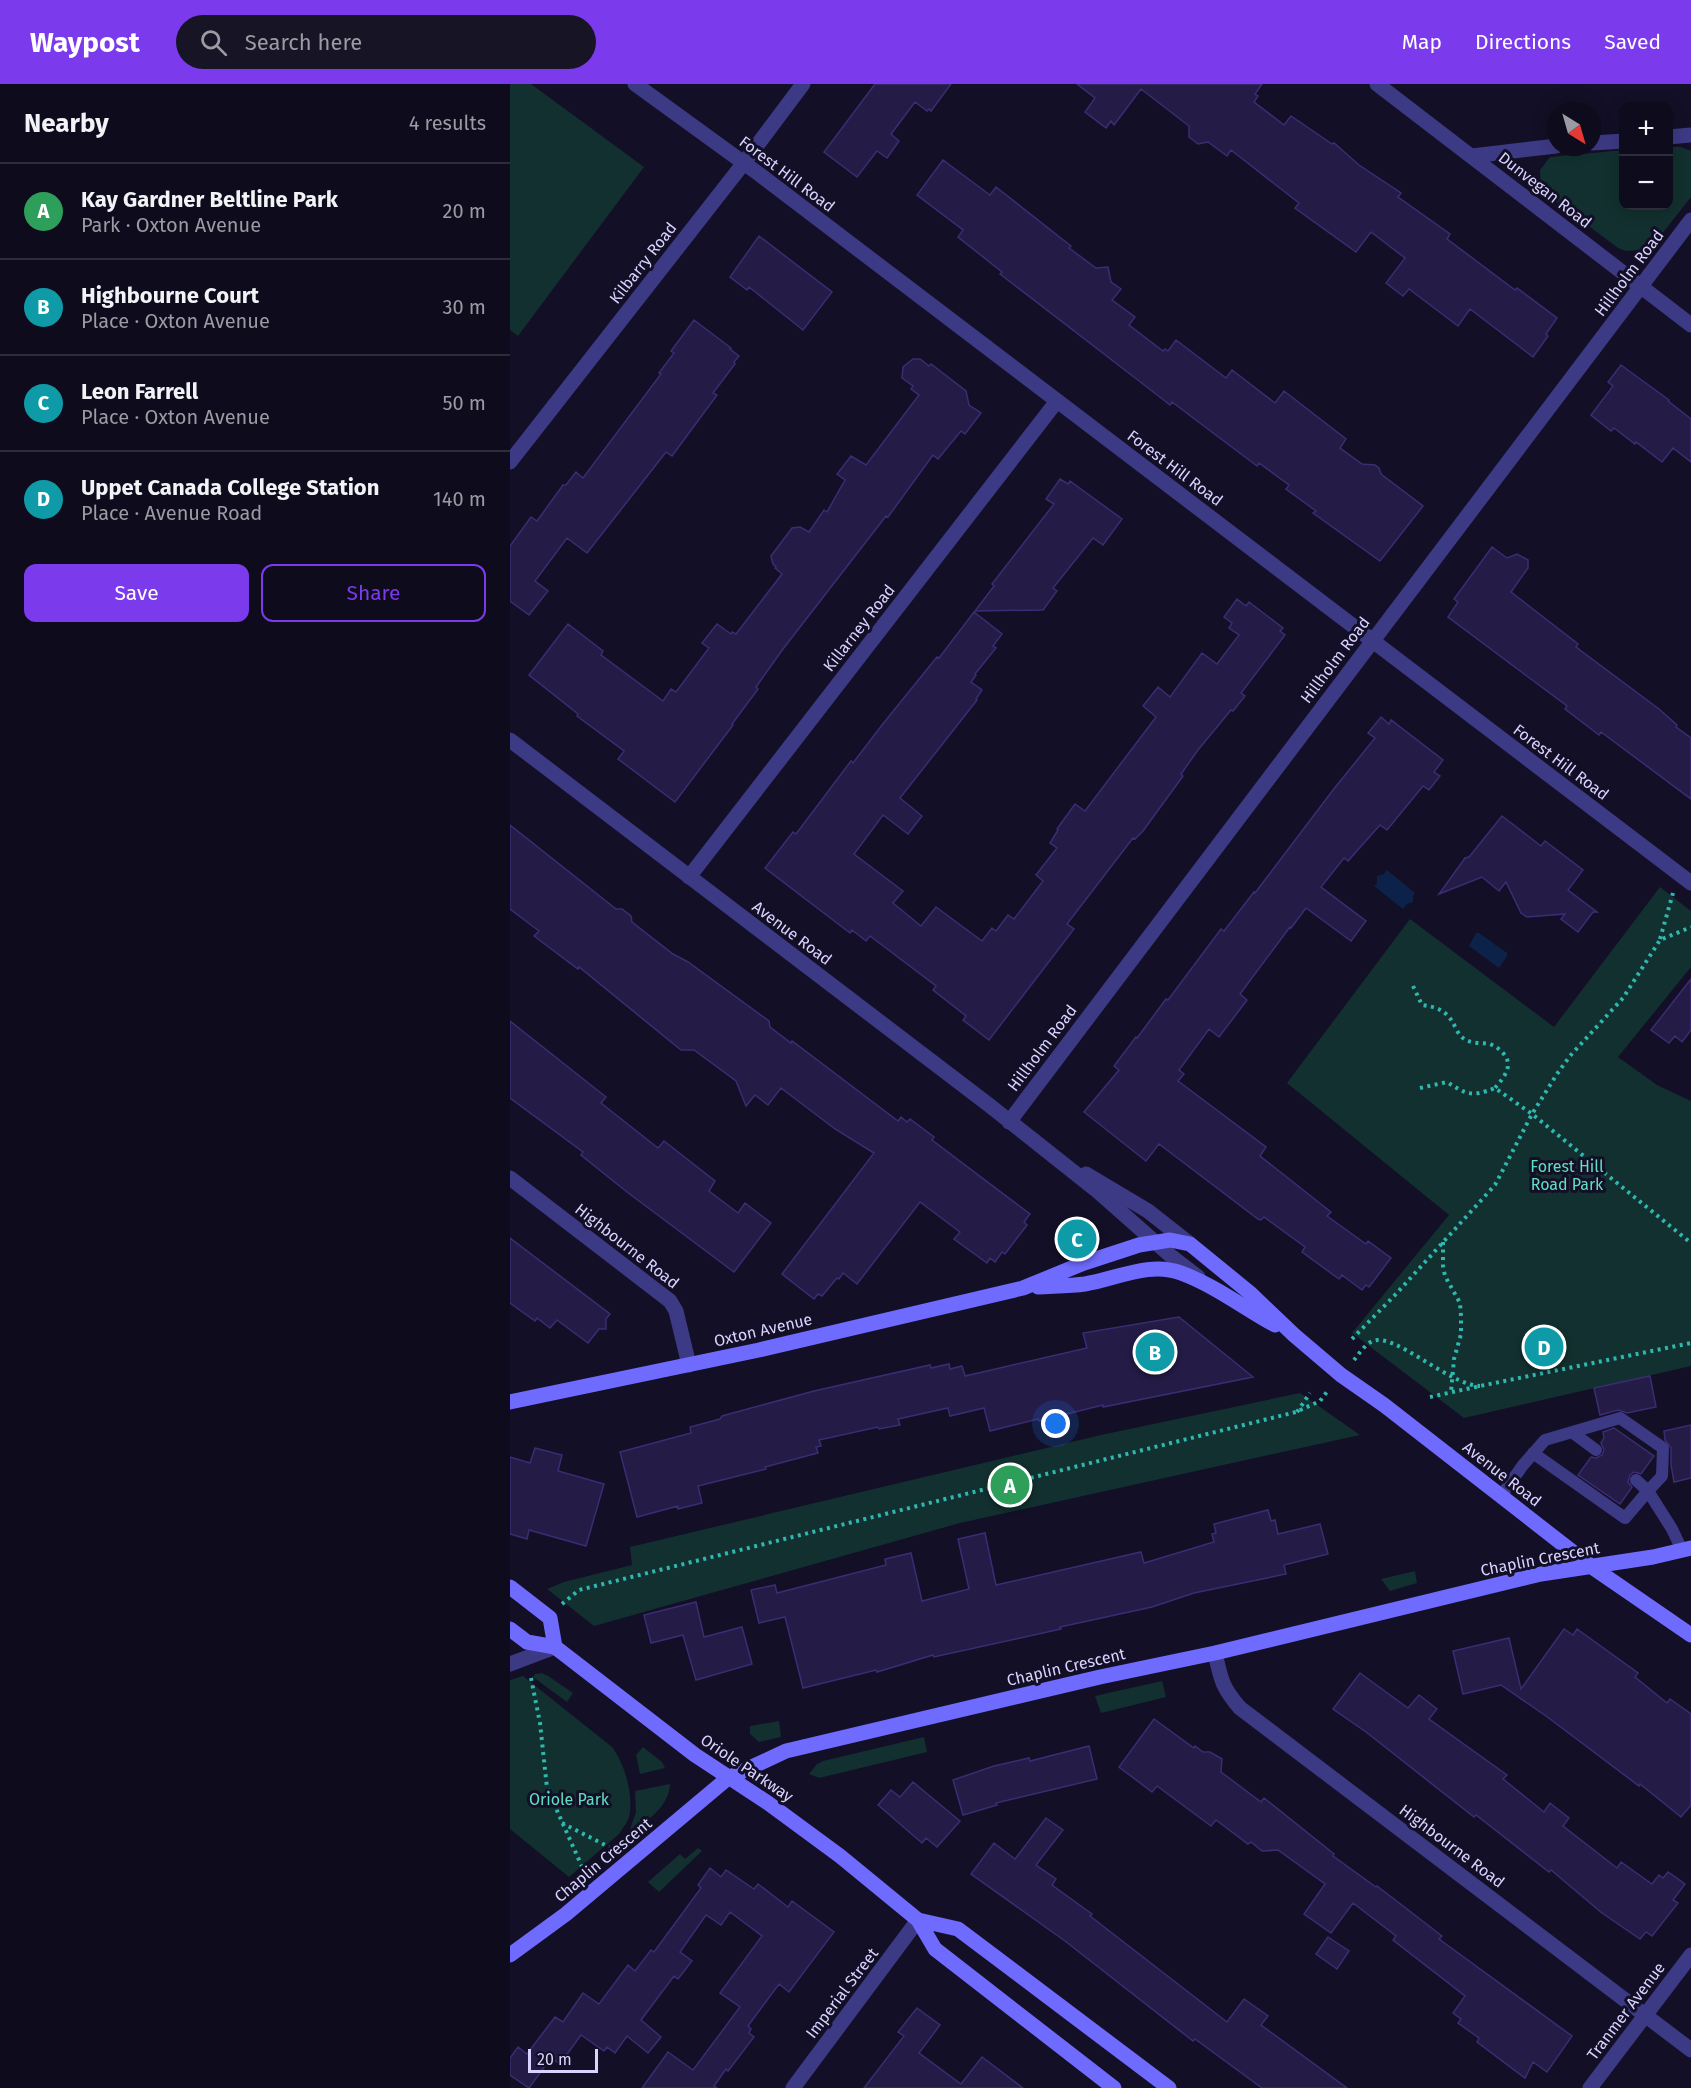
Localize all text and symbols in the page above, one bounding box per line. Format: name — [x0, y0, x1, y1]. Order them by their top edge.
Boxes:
search box — [176, 15, 596, 69]
text: Waypost — [30, 26, 140, 59]
icon: search — [197, 26, 230, 59]
text: Search here — [245, 29, 362, 56]
text: Map — [1402, 29, 1442, 55]
text: Directions — [1475, 29, 1571, 55]
text: Saved — [1604, 29, 1661, 55]
north arrow — [1547, 102, 1601, 156]
map controls — [1619, 102, 1673, 210]
button: + — [1619, 102, 1673, 156]
text: Nearby — [24, 108, 109, 139]
text: 4 results — [409, 111, 486, 135]
street label: Forest Hill Road — [736, 132, 838, 216]
street label: Dunvegan Road — [1495, 148, 1595, 232]
button: − — [1619, 156, 1673, 210]
text: Kay Gardner Beltline Park — [81, 186, 338, 213]
text: A — [38, 199, 49, 223]
text: 20 m — [443, 199, 486, 223]
text: Park · Oxton Avenue — [81, 213, 261, 237]
street label: Kilbarry Road — [605, 219, 681, 307]
street label: Hillholm Road — [1590, 226, 1668, 320]
text: Highbourne Court — [81, 282, 259, 309]
text: B — [37, 295, 50, 319]
text: 30 m — [442, 295, 486, 319]
text: Place · Oxton Avenue — [81, 309, 270, 333]
text: Leon Farrell — [81, 378, 198, 405]
text: C — [38, 391, 49, 415]
text: 50 m — [442, 391, 486, 415]
text: Place · Oxton Avenue — [81, 405, 270, 429]
street label: Forest Hill Road — [1124, 426, 1226, 510]
text: Uppet Canada College Station — [81, 474, 379, 501]
text: D — [37, 487, 50, 511]
text: 140 m — [433, 487, 486, 511]
text: Place · Avenue Road — [81, 501, 262, 525]
button: Save — [24, 564, 249, 622]
button: Share — [261, 564, 486, 622]
street label: Killarney Road — [819, 581, 899, 675]
street label: Hillholm Road — [1296, 613, 1374, 707]
street label: Forest Hill Road — [1510, 720, 1612, 804]
street label: Avenue Road — [749, 897, 835, 969]
street label: Hillholm Road — [1003, 1001, 1081, 1095]
park label: Forest Hill Road Park — [1530, 1157, 1604, 1194]
street label: Highbourne Road — [571, 1200, 683, 1292]
pin: C — [1058, 1216, 1096, 1262]
street label: Oxton Avenue — [712, 1309, 814, 1351]
pin: D — [1524, 1324, 1564, 1370]
pin: B — [1136, 1330, 1174, 1374]
your location — [1041, 1409, 1070, 1438]
street label: Avenue Road — [1459, 1438, 1545, 1510]
pin: A — [990, 1462, 1030, 1508]
street label: Chaplin Crescent — [1479, 1538, 1601, 1580]
street label: Chaplin Crescent — [1005, 1644, 1127, 1690]
street label: Oriole Parkway — [697, 1730, 797, 1806]
park label: Oriole Park — [529, 1790, 610, 1809]
street label: Highbourne Road — [1396, 1800, 1508, 1892]
street label: Chaplin Crescent — [551, 1814, 656, 1906]
street label: Imperial Street — [802, 1944, 882, 2042]
street label: Tranmer Avenue — [1583, 1958, 1669, 2064]
scale bar — [528, 2046, 598, 2074]
text: 20 m — [537, 2050, 572, 2069]

